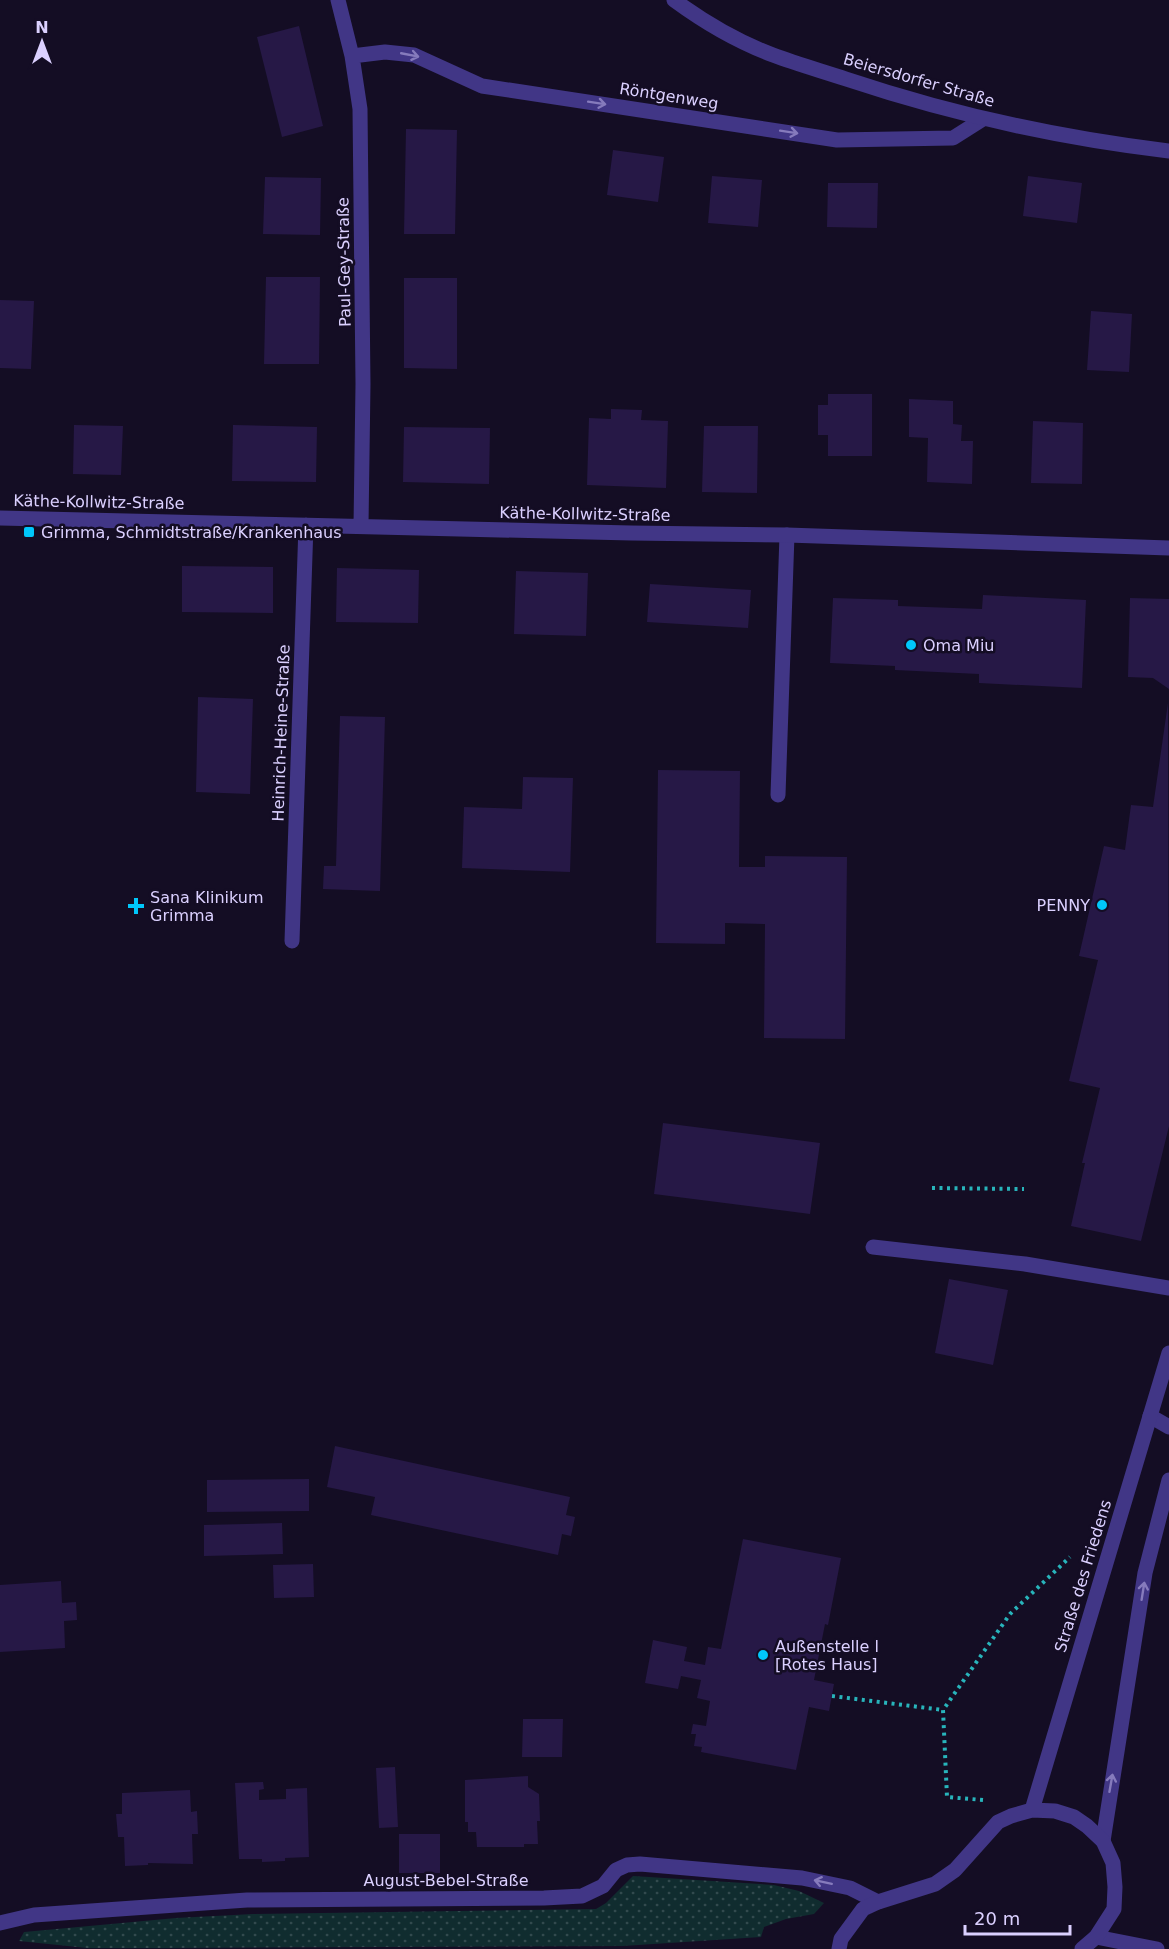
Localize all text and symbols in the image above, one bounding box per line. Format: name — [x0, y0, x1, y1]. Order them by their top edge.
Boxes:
north arrow — [12, 12, 72, 72]
text: N — [35, 18, 49, 37]
street label: Beiersdorfer Straße — [841, 49, 997, 111]
one-way arrow — [399, 50, 419, 61]
street label: Röntgenweg — [618, 79, 720, 113]
one-way arrow — [586, 98, 606, 109]
one-way arrow — [779, 127, 799, 138]
street label: Paul-Gey-Straße — [333, 197, 355, 327]
street label: Käthe-Kollwitz-Straße — [13, 491, 185, 513]
street label: Käthe-Kollwitz-Straße — [499, 503, 671, 525]
place label: Grimma, Schmidtstraße/Krankenhaus — [41, 523, 342, 542]
marker: Grimma, Schmidtstraße/Krankenhaus — [22, 525, 36, 539]
place label: Oma Miu — [923, 636, 994, 655]
marker: Oma Miu — [904, 638, 918, 652]
street label: Heinrich-Heine-Straße — [268, 644, 294, 822]
place label: Sana Klinikum Grimma — [150, 888, 263, 925]
place label: PENNY — [1037, 896, 1090, 915]
marker: Sana Klinikum Grimma — [127, 897, 145, 915]
marker: PENNY — [1095, 898, 1109, 912]
street label: Straße des Friedens — [1051, 1497, 1115, 1655]
one-way arrow — [1137, 1581, 1148, 1601]
place label: Außenstelle l [Rotes Haus] — [775, 1637, 879, 1674]
marker: Außenstelle l [Rotes Haus] — [756, 1648, 770, 1662]
one-way arrow — [1106, 1774, 1117, 1793]
street label: August-Bebel-Straße — [364, 1871, 528, 1890]
one-way arrow — [814, 1876, 833, 1888]
scale bar — [965, 1898, 1070, 1936]
text: 20 m — [974, 1908, 1020, 1929]

